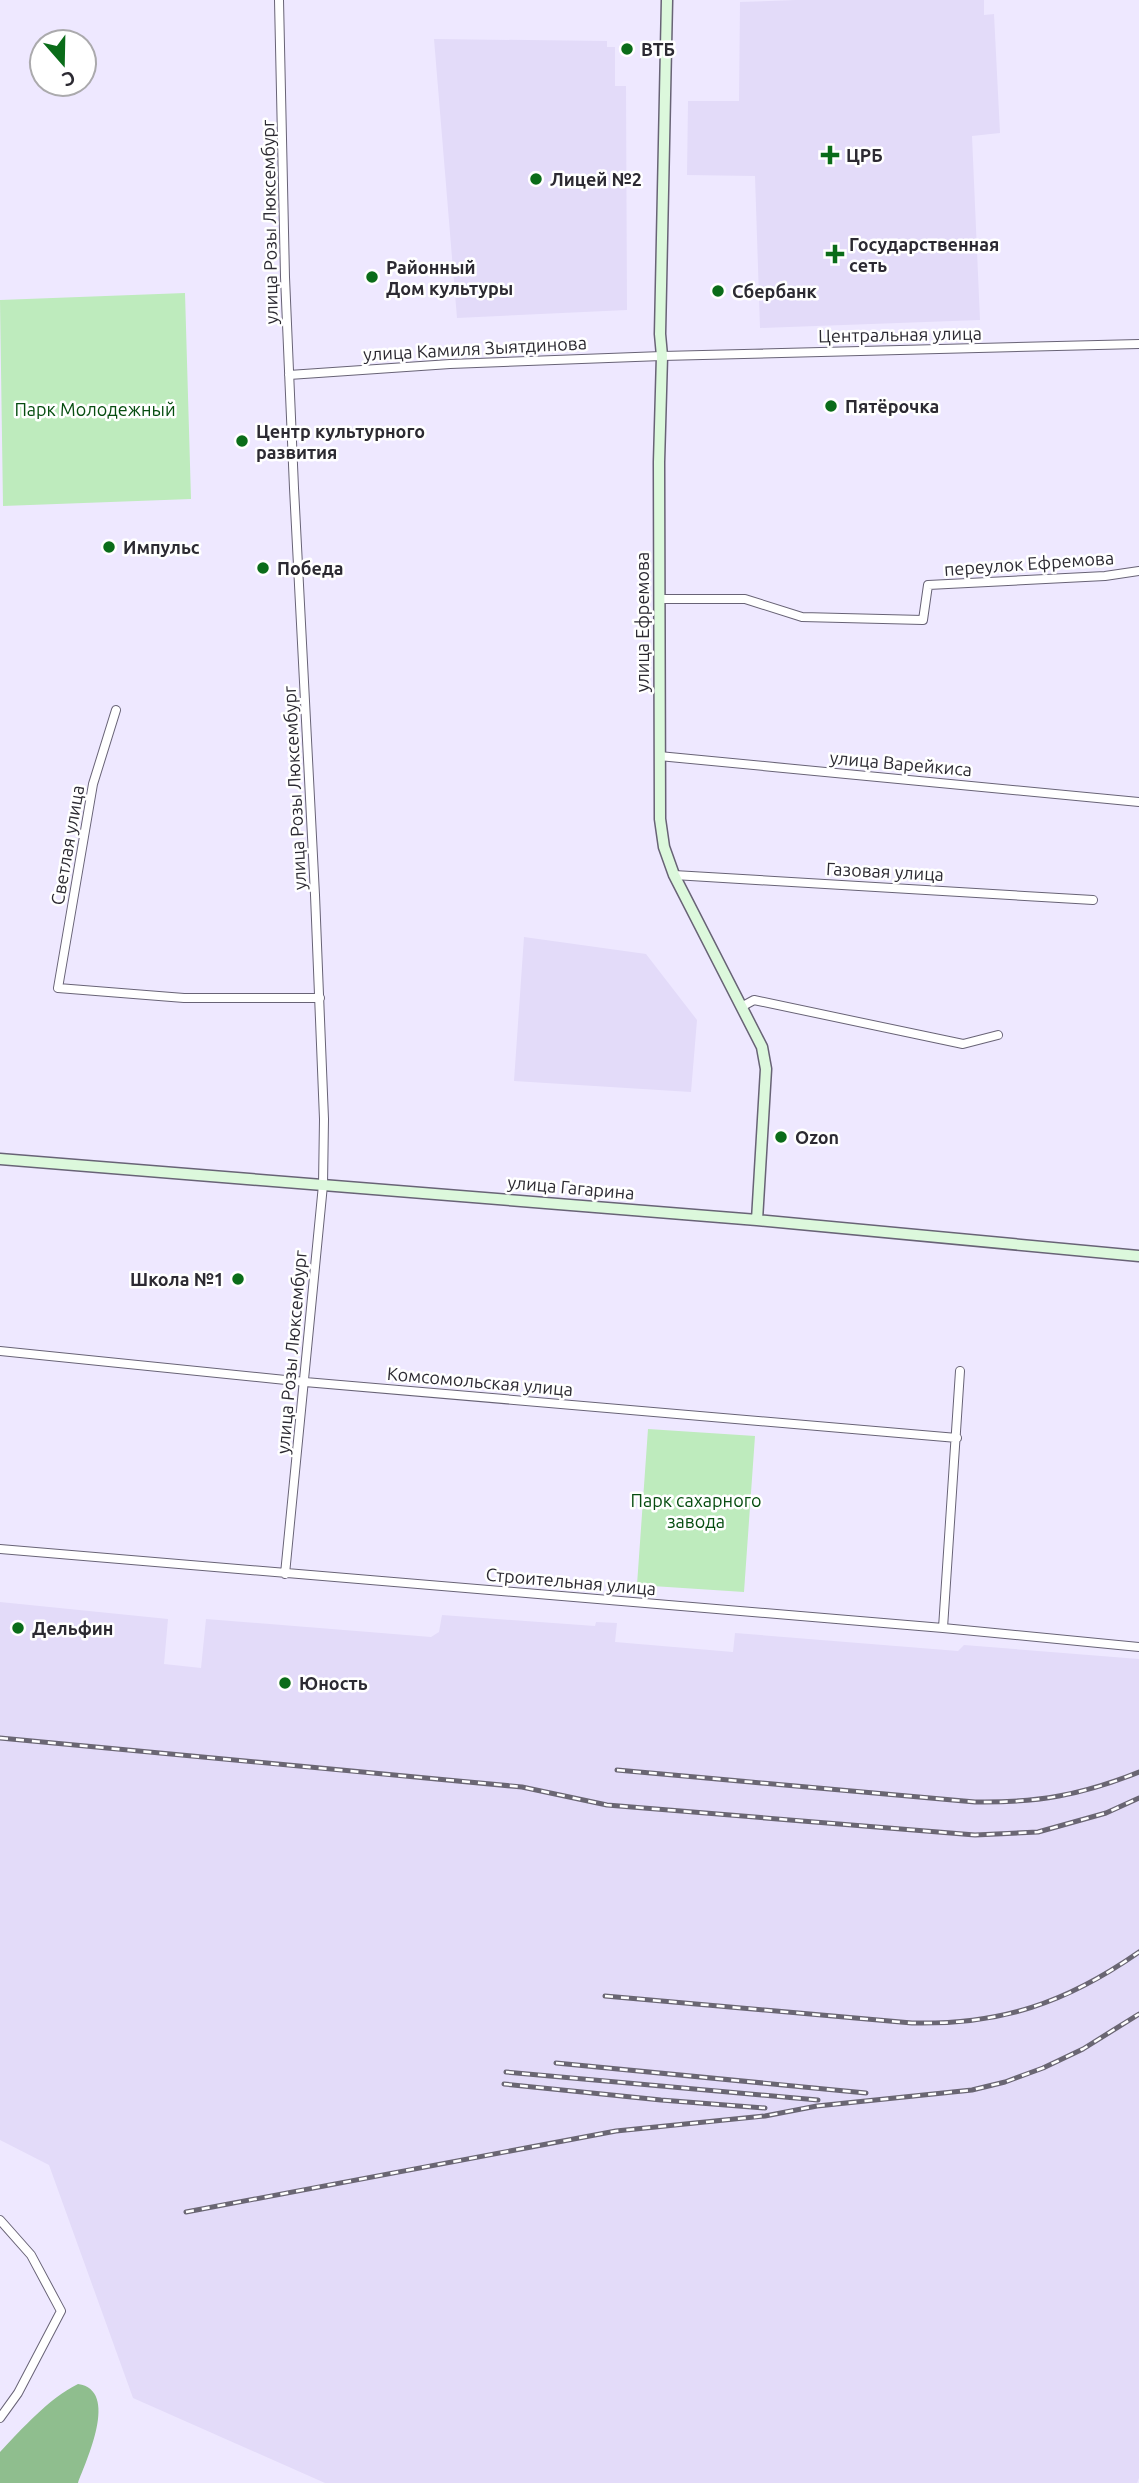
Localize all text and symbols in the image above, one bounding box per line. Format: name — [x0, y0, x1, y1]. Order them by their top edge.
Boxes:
north arrow — [28, 28, 98, 98]
place label: ВТБ — [641, 39, 675, 59]
marker: ВТБ — [619, 41, 635, 57]
text: С — [59, 67, 78, 91]
street label: улица Розы Люксембург — [257, 120, 281, 324]
marker: ЦРБ — [820, 145, 840, 165]
place label: ЦРБ — [846, 145, 883, 165]
place label: Лицей №2 — [550, 169, 642, 189]
marker: Лицей №2 — [528, 171, 544, 187]
place label: Государственная сеть — [849, 234, 999, 275]
marker: Государственная сеть — [827, 246, 843, 262]
place label: Районный Дом культуры — [386, 257, 513, 298]
marker: Районный Дом культуры — [364, 269, 380, 285]
place label: Сбербанк — [732, 281, 818, 301]
marker: Сбербанк — [710, 283, 726, 299]
street label: Центральная улица — [818, 323, 982, 345]
street label: улица Камиля Зыятдинова — [363, 332, 587, 364]
place label: Пятёрочка — [845, 396, 939, 416]
marker: Пятёрочка — [823, 398, 839, 414]
park label: Парк Молодежный — [14, 399, 176, 419]
place label: Центр культурного развития — [256, 421, 425, 462]
marker: Центр культурного развития — [234, 433, 250, 449]
place label: Импульс — [123, 537, 200, 557]
marker: Импульс — [101, 539, 117, 555]
street label: переулок Ефремова — [943, 547, 1115, 579]
street label: улица Ефремова — [632, 552, 652, 692]
place label: Победа — [277, 558, 343, 578]
marker: Победа — [255, 560, 271, 576]
street label: улица Розы Люксембург — [279, 685, 309, 891]
street label: улица Варейкиса — [829, 747, 973, 779]
street label: Светлая улица — [47, 784, 87, 906]
street label: Газовая улица — [826, 858, 944, 884]
place label: Ozon — [795, 1127, 839, 1147]
marker: Ozon — [773, 1129, 789, 1145]
street label: улица Гагарина — [507, 1171, 635, 1203]
street label: улица Розы Люксембург — [272, 1249, 310, 1455]
place label: Школа №1 — [130, 1269, 224, 1289]
marker: Школа №1 — [230, 1271, 246, 1287]
street label: Комсомольская улица — [386, 1363, 574, 1399]
park label: Парк сахарного завода — [631, 1490, 761, 1531]
street label: Строительная улица — [485, 1564, 657, 1598]
place label: Дельфин — [32, 1618, 113, 1638]
marker: Дельфин — [10, 1620, 26, 1636]
place label: Юность — [299, 1673, 368, 1693]
marker: Юность — [277, 1675, 293, 1691]

